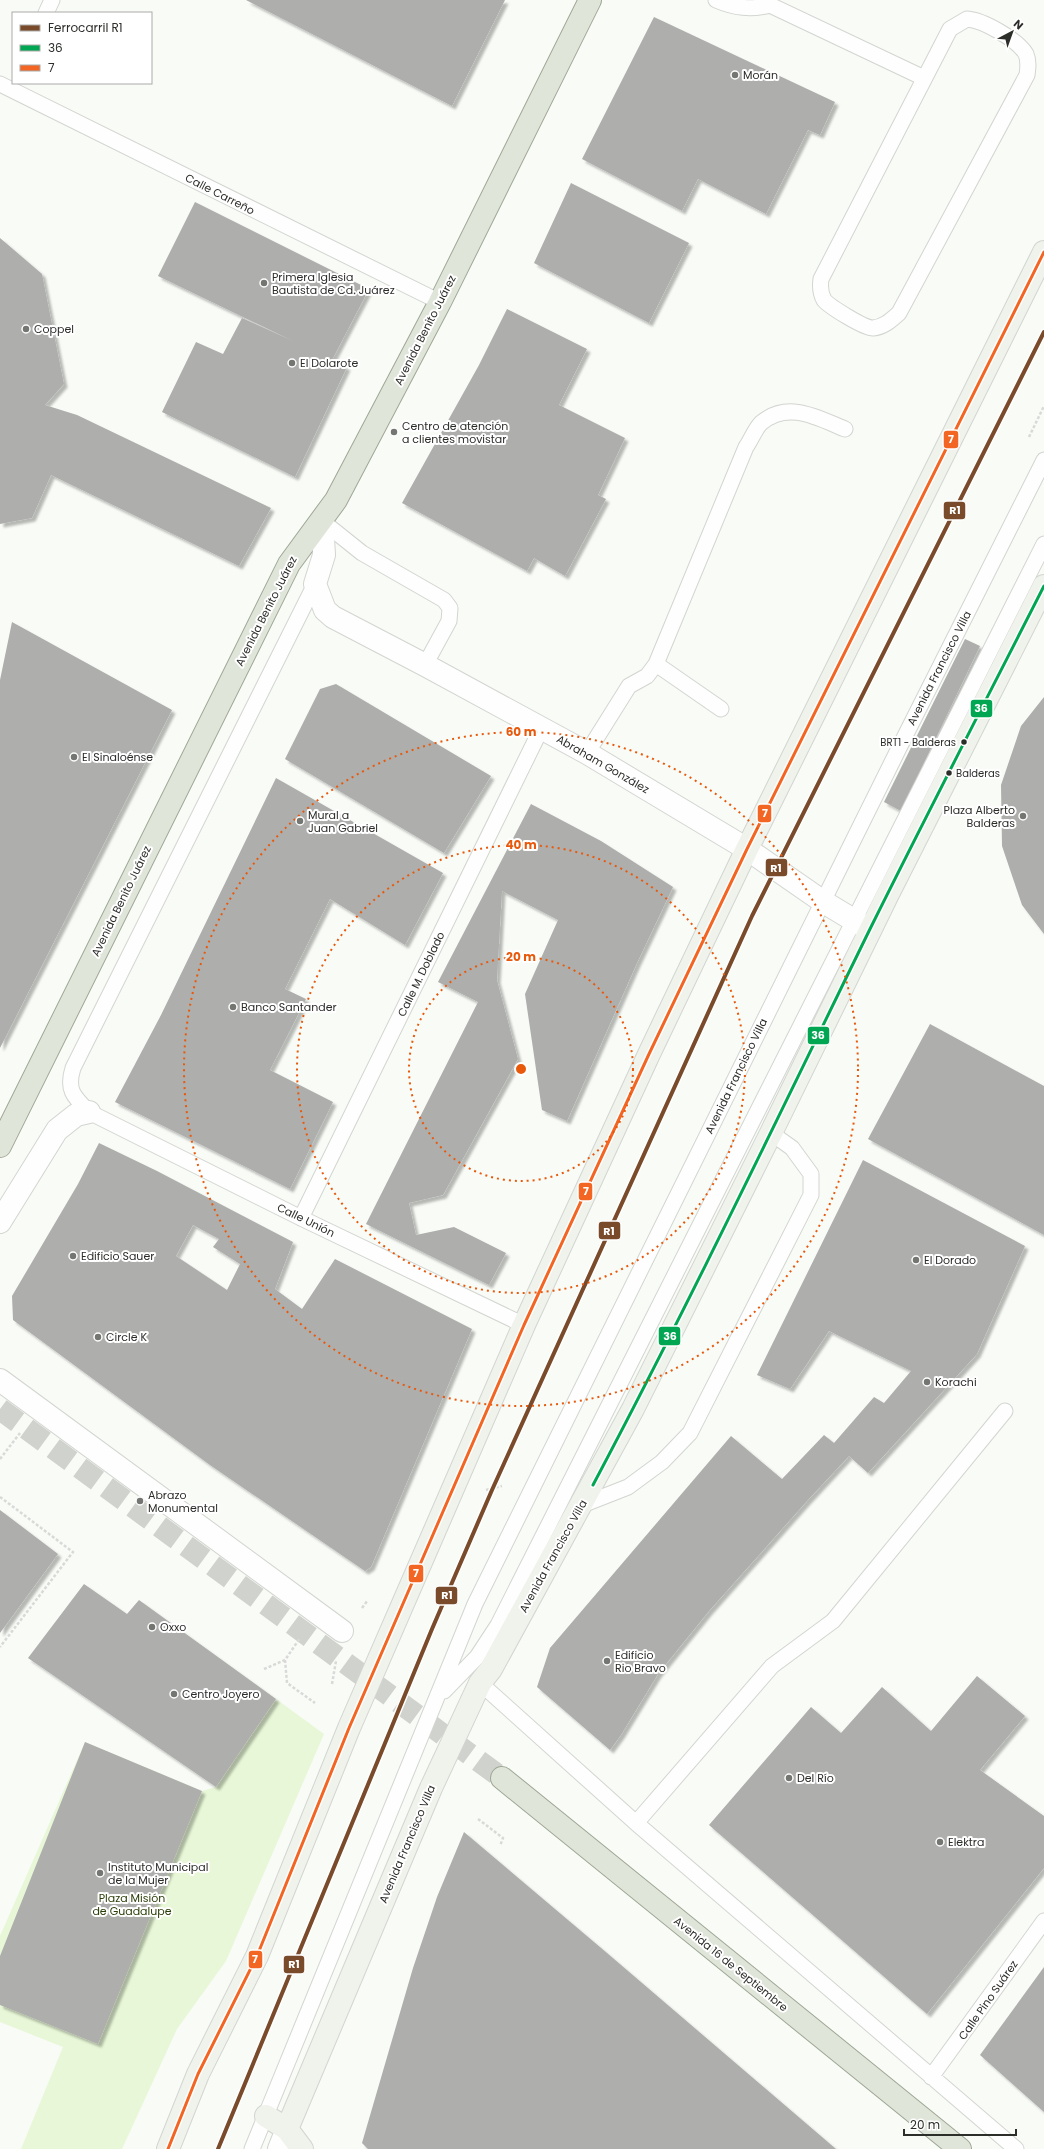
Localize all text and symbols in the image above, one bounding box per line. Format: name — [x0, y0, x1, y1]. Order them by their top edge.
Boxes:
legend — [12, 12, 152, 84]
north arrow — [992, 12, 1032, 52]
text: N — [1010, 16, 1027, 33]
text: Ferrocarril R1 — [48, 19, 123, 36]
text: 36 — [48, 39, 63, 56]
text: 7 — [48, 59, 55, 76]
place label: Morán — [743, 67, 778, 83]
marker: Morán — [730, 70, 740, 80]
street label: Calle Carreño — [182, 170, 258, 218]
place label: Primera Iglesia Bautista de Cd. Juárez — [272, 269, 395, 298]
street label: Avenida Benito Juárez — [390, 272, 460, 388]
marker: Primera Iglesia Bautista de Cd. Juárez — [259, 278, 269, 288]
place label: Coppel — [34, 321, 74, 337]
marker: Coppel — [21, 324, 31, 334]
place label: El Dolarote — [300, 355, 358, 371]
marker: El Dolarote — [287, 358, 297, 368]
place label: Centro de atención a clientes movistar — [402, 418, 508, 447]
marker: Centro de atención a clientes movistar — [389, 427, 399, 437]
line badge: 7 — [943, 430, 959, 449]
text: 7 — [948, 431, 954, 447]
line badge: R1 — [943, 501, 966, 520]
text: R1 — [949, 502, 961, 518]
street label: Avenida Benito Juárez — [231, 553, 301, 669]
street label: Avenida Francisco Villa — [903, 608, 975, 728]
line badge: 36 — [970, 699, 993, 718]
text: 36 — [974, 700, 988, 716]
text: 60 m — [506, 723, 537, 740]
street label: Abraham González — [554, 731, 652, 797]
place label: BRT1 - Balderas — [880, 735, 956, 750]
marker: BRT1 - Balderas — [959, 737, 969, 747]
place label: El Sinaloénse — [82, 749, 153, 765]
marker: El Sinaloénse — [69, 752, 79, 762]
place label: Balderas — [956, 766, 1000, 781]
marker: Balderas — [944, 768, 954, 778]
place label: Plaza Alberto Balderas — [944, 802, 1015, 831]
line badge: 7 — [757, 804, 772, 823]
text: 7 — [762, 805, 768, 821]
place label: Mural a Juan Gabriel — [308, 807, 378, 836]
marker: Plaza Alberto Balderas — [1018, 811, 1028, 821]
marker: Mural a Juan Gabriel — [295, 816, 305, 826]
text: 40 m — [505, 836, 537, 853]
street label: Avenida Benito Juárez — [87, 843, 155, 959]
line badge: R1 — [765, 858, 788, 877]
text: R1 — [770, 860, 782, 876]
street label: Calle M. Doblado — [393, 929, 449, 1019]
text: 20 m — [506, 948, 536, 965]
place label: Banco Santander — [241, 999, 337, 1015]
marker: Banco Santander — [228, 1002, 238, 1012]
street label: Avenida Francisco Villa — [701, 1015, 771, 1137]
line badge: 36 — [807, 1026, 830, 1045]
text: 36 — [811, 1027, 825, 1043]
centre of rings — [514, 1062, 528, 1076]
line badge: 7 — [578, 1182, 593, 1201]
text: 7 — [583, 1183, 589, 1199]
street label: Calle Unión — [274, 1199, 338, 1241]
line badge: R1 — [598, 1221, 621, 1240]
text: R1 — [603, 1223, 615, 1239]
place label: Edificio Sauer — [81, 1248, 154, 1264]
marker: Edificio Sauer — [68, 1251, 78, 1261]
place label: El Dorado — [924, 1252, 976, 1268]
marker: El Dorado — [911, 1255, 921, 1265]
line badge: 36 — [658, 1326, 681, 1346]
text: 36 — [663, 1328, 677, 1344]
place label: Circle K — [106, 1329, 147, 1345]
marker: Circle K — [93, 1332, 103, 1342]
place label: Korachi — [935, 1374, 977, 1390]
marker: Korachi — [922, 1377, 932, 1387]
place label: Abrazo Monumental — [148, 1487, 218, 1516]
marker: Abrazo Monumental — [135, 1496, 145, 1506]
street label: Avenida Francisco Villa — [515, 1497, 591, 1615]
line badge: 7 — [408, 1564, 424, 1583]
text: 7 — [413, 1565, 419, 1581]
line badge: R1 — [435, 1586, 458, 1605]
text: R1 — [441, 1587, 453, 1603]
place label: Oxxo — [160, 1619, 186, 1635]
marker: Oxxo — [147, 1622, 157, 1632]
place label: Edificio Rio Bravo — [615, 1647, 666, 1676]
marker: Edificio Rio Bravo — [602, 1656, 612, 1666]
place label: Centro Joyero — [182, 1686, 259, 1702]
marker: Centro Joyero — [169, 1689, 179, 1699]
place label: Del Río — [797, 1770, 834, 1786]
marker: Del Río — [784, 1773, 794, 1783]
street label: Avenida Francisco Villa — [375, 1782, 439, 1906]
place label: Elektra — [948, 1834, 984, 1850]
marker: Elektra — [935, 1837, 945, 1847]
place label: Instituto Municipal de la Mujer — [108, 1859, 208, 1888]
marker: Instituto Municipal de la Mujer — [95, 1868, 105, 1878]
park label: Plaza Misión de Guadalupe — [92, 1890, 172, 1919]
street label: Avenida 16 de Septiembre — [671, 1913, 792, 2015]
line badge: 7 — [248, 1950, 263, 1969]
text: 7 — [252, 1951, 258, 1967]
line badge: R1 — [283, 1955, 305, 1974]
text: R1 — [288, 1956, 300, 1972]
street label: Calle Pino Suárez — [954, 1957, 1022, 2043]
scale bar — [904, 2111, 1016, 2137]
text: 20 m — [910, 2116, 940, 2133]

